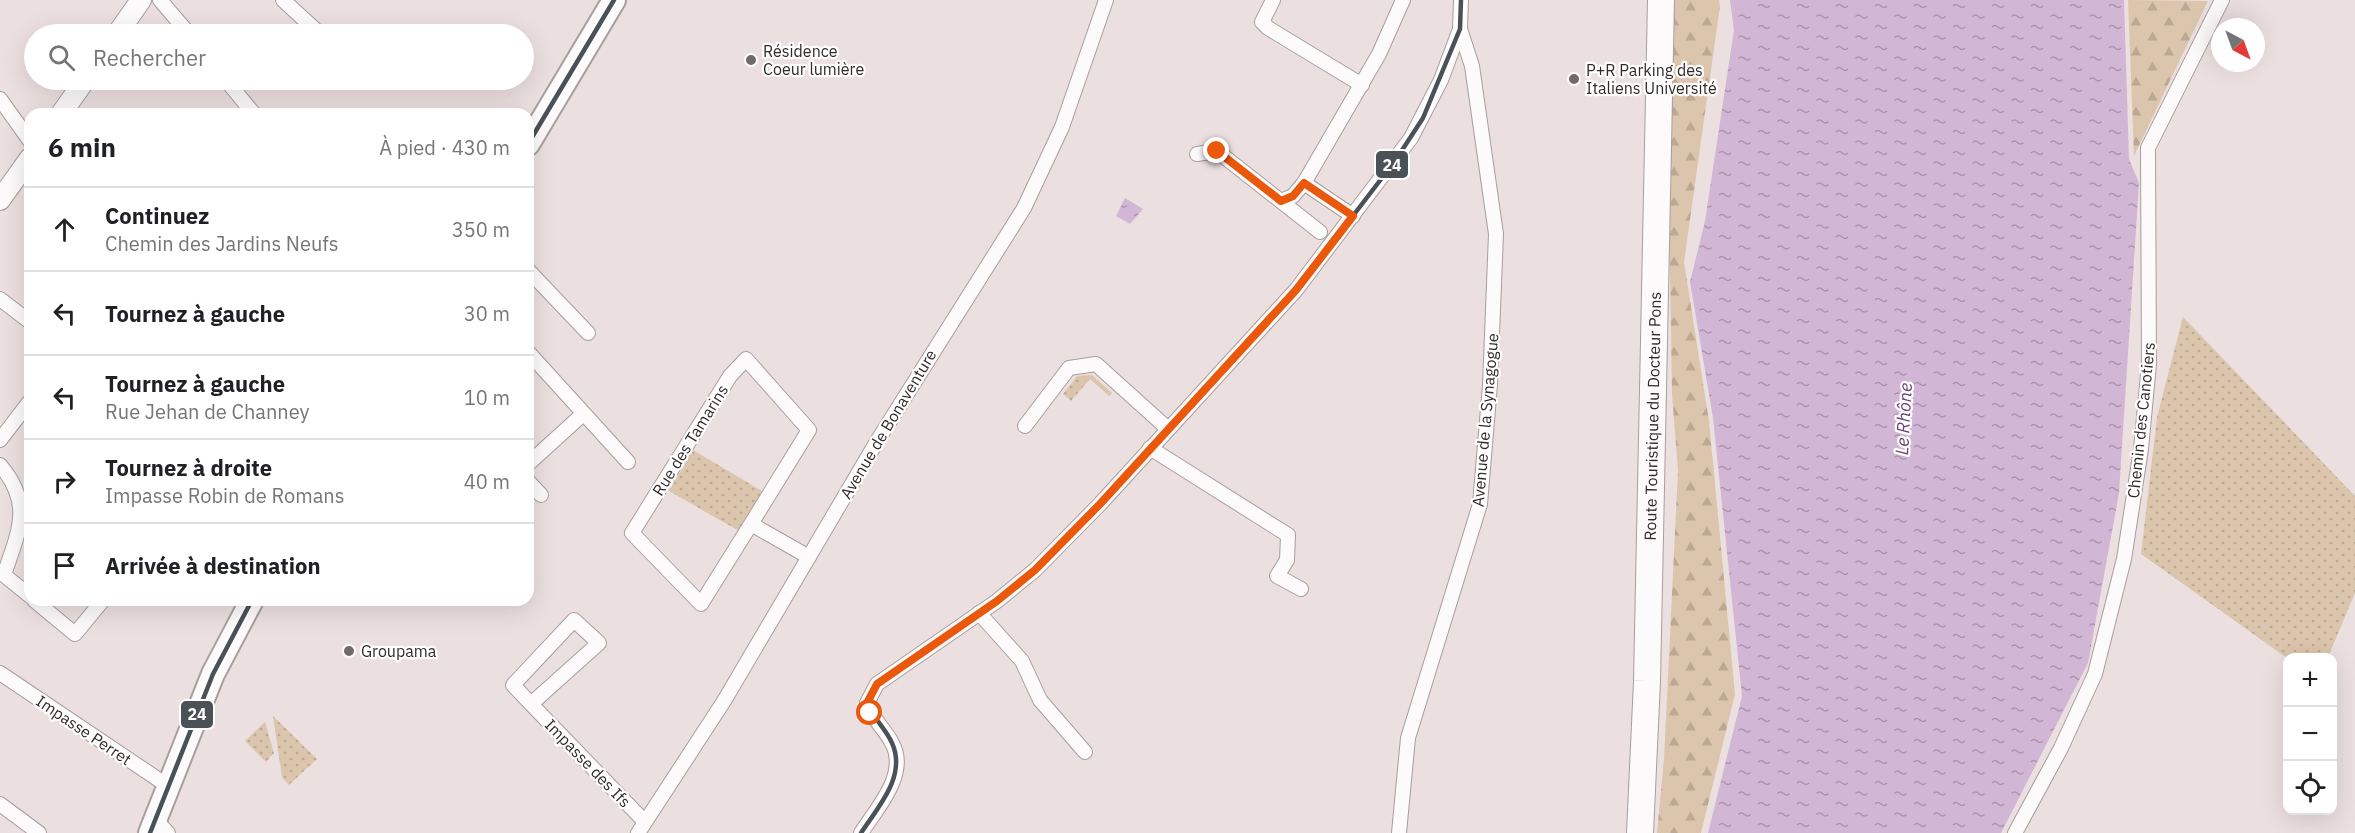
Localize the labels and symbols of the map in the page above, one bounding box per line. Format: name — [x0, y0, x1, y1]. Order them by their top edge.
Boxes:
north arrow — [2211, 18, 2265, 72]
place label: Résidence Coeur lumière — [763, 41, 864, 79]
marker: Résidence Coeur lumière — [744, 53, 758, 67]
place label: P+R Parking des Italiens Université — [1586, 60, 1717, 98]
marker: P+R Parking des Italiens Université — [1567, 72, 1581, 86]
route end — [1203, 137, 1229, 163]
line badge: 24 — [1375, 150, 1409, 179]
text: 24 — [1382, 155, 1402, 175]
street label: Route Touristique du Docteur Pons — [1640, 292, 1665, 541]
street label: Avenue de la Synagogue — [1467, 332, 1503, 508]
street label: Chemin des Canotiers — [2123, 341, 2159, 499]
street label: Avenue de Bonaventure — [835, 345, 941, 502]
street label: Rue des Tamarins — [648, 381, 732, 499]
water label: Le Rhône — [1890, 382, 1917, 456]
place label: Groupama — [361, 641, 437, 661]
marker: Groupama — [342, 644, 356, 658]
street label: Impasse Perret — [33, 691, 135, 769]
route start — [856, 699, 882, 725]
line badge: 24 — [180, 700, 214, 729]
text: 24 — [187, 704, 207, 724]
street label: Impasse des Ifs — [541, 715, 635, 811]

